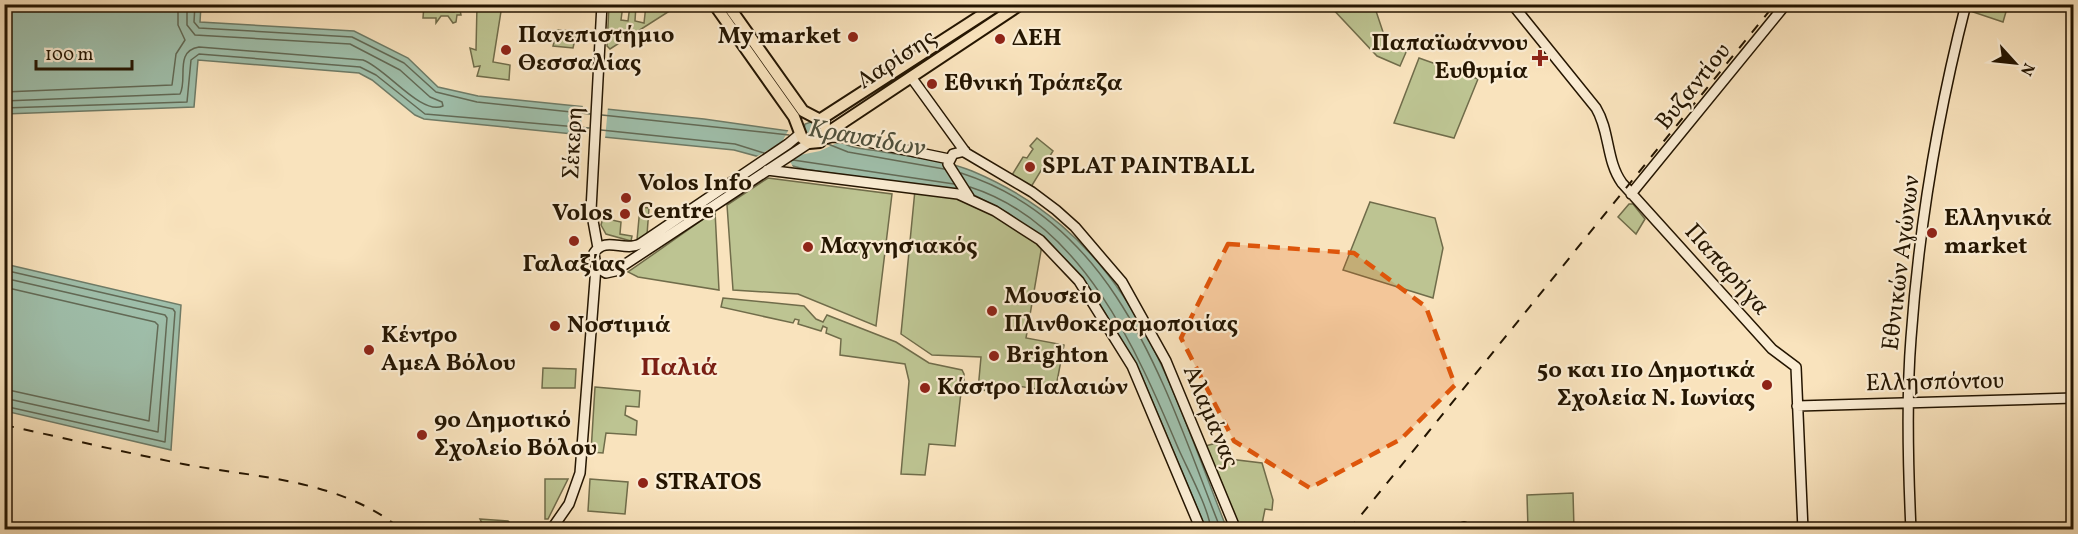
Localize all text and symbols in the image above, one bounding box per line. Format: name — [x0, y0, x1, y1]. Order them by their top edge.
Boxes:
place label: Πανεπιστήμιο Θεσσαλίας — [518, 19, 675, 81]
place label: My market — [718, 20, 841, 54]
street label: Λαρίσης — [851, 22, 943, 98]
place label: ΔΕΗ — [1012, 22, 1062, 56]
place label: Παπαϊωάννου Ευθυμία — [1371, 27, 1528, 89]
marker: My market — [846, 30, 860, 44]
marker: ΔΕΗ — [993, 32, 1007, 46]
scale bar — [36, 33, 132, 71]
north arrow — [1985, 33, 2045, 93]
street label: Βυζαντίου — [1648, 36, 1740, 138]
text: 100 m — [45, 43, 94, 68]
marker: Πανεπιστήμιο Θεσσαλίας — [499, 43, 513, 57]
marker: Παπαϊωάννου Ευθυμία — [1533, 51, 1547, 65]
text: N — [2014, 59, 2039, 79]
place label: Εθνική Τράπεζα — [944, 67, 1123, 101]
marker: Εθνική Τράπεζα — [925, 77, 939, 91]
street label: Σέκερη — [555, 106, 593, 180]
water label: Κραυσίδων — [806, 111, 928, 167]
place label: SPLAT PAINTBALL — [1042, 150, 1255, 184]
marker: SPLAT PAINTBALL — [1023, 160, 1037, 174]
place label: Volos Info Centre — [638, 167, 752, 229]
street label: Εθνικών Αγώνων — [1874, 173, 1930, 353]
marker: Volos Info Centre — [619, 191, 633, 205]
place label: Volos — [552, 197, 613, 231]
place label: Ελληνικά market — [1944, 202, 2052, 264]
marker: Volos — [618, 207, 632, 221]
street label: Παπαρήγα — [1676, 217, 1776, 323]
marker: Ελληνικά market — [1925, 226, 1939, 240]
place label: Μαγνησιακός — [820, 230, 977, 264]
marker: Γαλαξίας — [567, 234, 581, 248]
marker: Μαγνησιακός — [801, 240, 815, 254]
place label: Γαλαξίας — [523, 248, 625, 282]
place label: Μουσείο Πλινθοκεραμοποιίας — [1004, 280, 1238, 342]
marker: Μουσείο Πλινθοκεραμοποιίας — [985, 304, 999, 318]
place label: Νοστιμιά — [567, 309, 671, 343]
place label: Κέντρο ΑμεΑ Βόλου — [381, 319, 516, 381]
marker: Νοστιμιά — [548, 319, 562, 333]
place label: Brighton — [1006, 339, 1109, 373]
marker: Κέντρο ΑμεΑ Βόλου — [362, 343, 376, 357]
marker: Brighton — [987, 349, 1001, 363]
district label: Παλιά — [640, 350, 718, 386]
place label: 5ο και 11ο Δημοτικά Σχολεία Ν. Ιωνίας — [1537, 354, 1755, 416]
street label: Αλαμάνας — [1173, 360, 1247, 474]
street label: Ελλησπόντου — [1865, 365, 2005, 401]
place label: Κάστρο Παλαιών — [937, 371, 1128, 405]
marker: 5ο και 11ο Δημοτικά Σχολεία Ν. Ιωνίας — [1760, 378, 1774, 392]
marker: Κάστρο Παλαιών — [918, 381, 932, 395]
place label: 9ο Δημοτικό Σχολείο Βόλου — [434, 404, 597, 466]
marker: 9ο Δημοτικό Σχολείο Βόλου — [415, 428, 429, 442]
place label: STRATOS — [655, 466, 762, 500]
marker: STRATOS — [636, 476, 650, 490]

